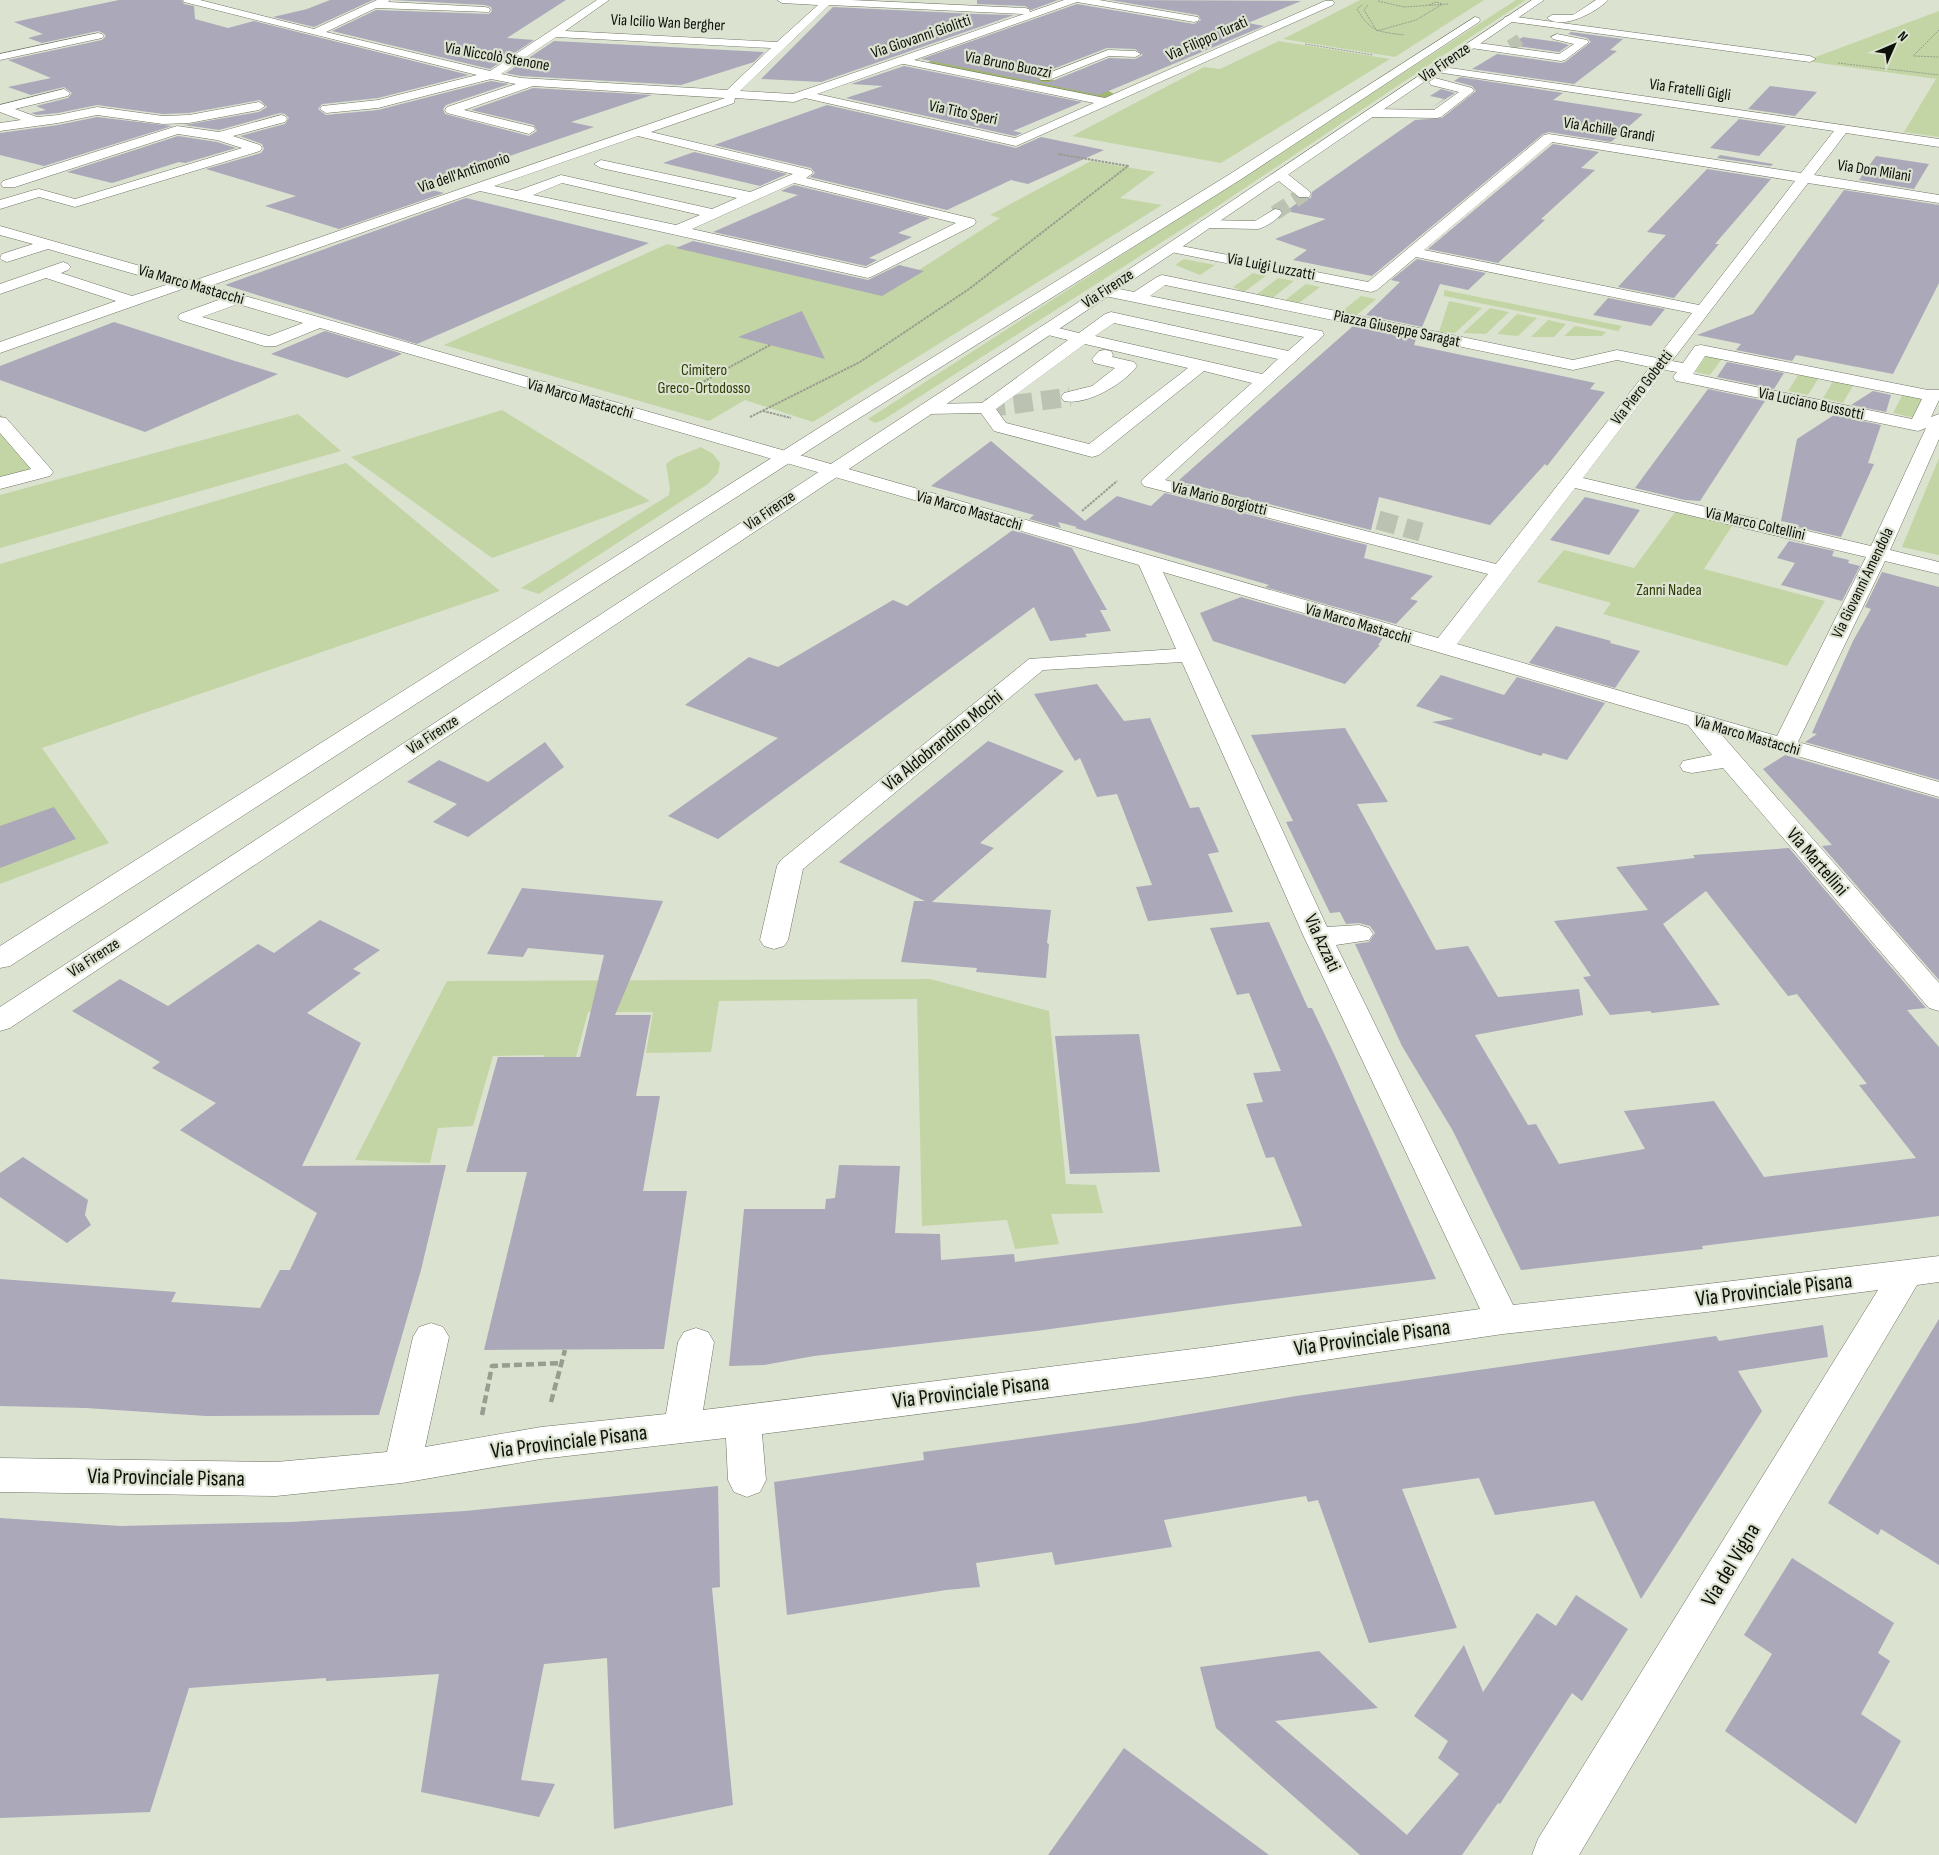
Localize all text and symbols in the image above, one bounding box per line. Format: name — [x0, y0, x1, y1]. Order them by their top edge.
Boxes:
street label: Via Icilio Wan Bergher — [610, 11, 726, 36]
street label: Via Giovanni Giolitti — [869, 11, 973, 63]
street label: Via Filippo Turati — [1163, 13, 1251, 65]
north arrow — [1869, 20, 1919, 70]
text: N — [1894, 28, 1911, 45]
street label: Via Niccolò Stenone — [443, 38, 551, 76]
street label: Via Firenze — [1416, 39, 1474, 87]
street label: Via Bruno Buozzi — [963, 47, 1053, 83]
street label: Via Fratelli Gigli — [1648, 75, 1732, 105]
street label: Via Tito Speri — [927, 96, 999, 130]
street label: Via Achille Grandi — [1562, 113, 1656, 147]
street label: Via dell'Antimonio — [416, 148, 512, 198]
street label: Via Don Milani — [1836, 156, 1912, 186]
street label: Via Luigi Luzzatti — [1225, 249, 1317, 285]
street label: Via Marco Mastacchi — [136, 261, 246, 309]
street label: Via Firenze — [1079, 265, 1137, 313]
street label: Piazza Giuseppe Saragat — [1332, 306, 1462, 352]
street label: Via Piero Gobetti — [1607, 347, 1677, 429]
park label: Cimitero Greco-Ortodosso — [658, 361, 750, 398]
street label: Via Marco Mastacchi — [525, 375, 635, 423]
street label: Via Luciano Bussotti — [1756, 384, 1866, 424]
street label: Via Mario Borgiotti — [1169, 478, 1269, 520]
street label: Via Firenze — [741, 487, 799, 535]
street label: Via Marco Mastacchi — [914, 487, 1024, 535]
street label: Via Marco Coltellini — [1703, 503, 1807, 545]
street label: Via Giovanni Amendola — [1828, 525, 1898, 641]
park label: Zanni Nadea — [1636, 581, 1702, 600]
street label: Via Marco Mastacchi — [1303, 600, 1413, 648]
street label: Via Aldobrandino Mochi — [878, 686, 1008, 796]
street label: Via Firenze — [404, 711, 462, 759]
street label: Via Marco Mastacchi — [1692, 712, 1802, 760]
street label: Via Martellini — [1781, 823, 1853, 901]
street label: Via Azzati — [1299, 910, 1345, 976]
street label: Via Firenze — [65, 934, 123, 982]
street label: Via Provinciale Pisana — [1694, 1267, 1854, 1313]
street label: Via Provinciale Pisana — [1292, 1314, 1452, 1362]
street label: Via Provinciale Pisana — [891, 1369, 1051, 1415]
street label: Via Provinciale Pisana — [489, 1419, 649, 1465]
street label: Via Provinciale Pisana — [87, 1463, 245, 1493]
street label: Via del Vigna — [1696, 1519, 1766, 1611]

